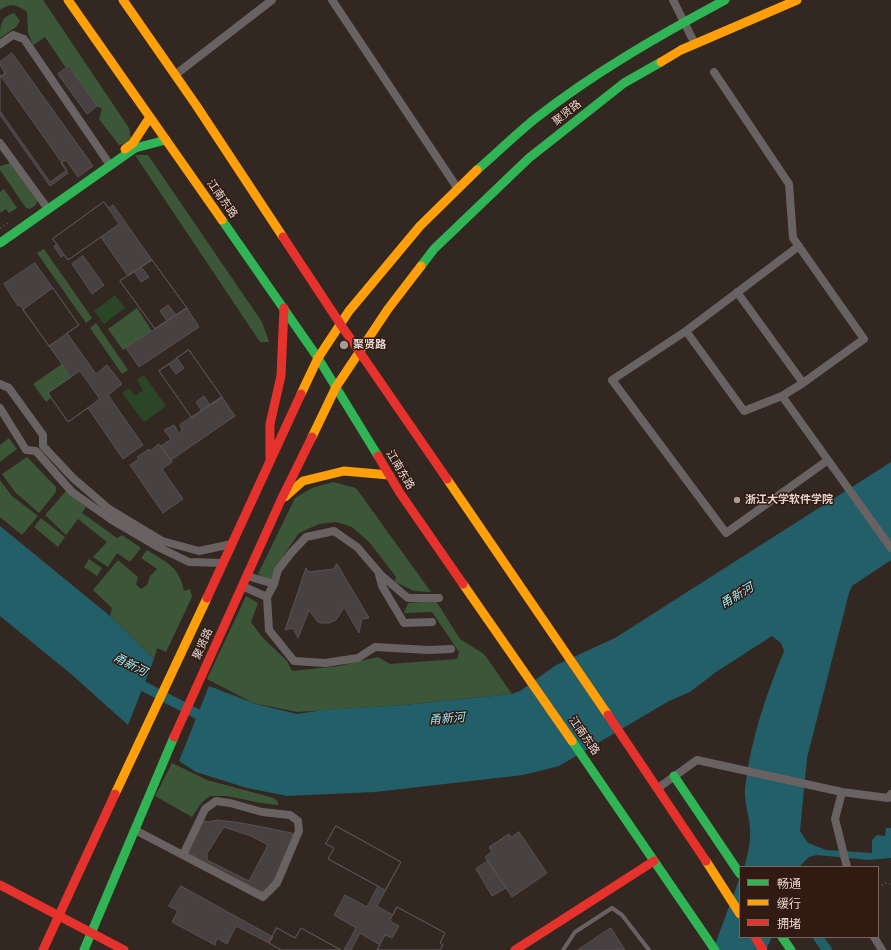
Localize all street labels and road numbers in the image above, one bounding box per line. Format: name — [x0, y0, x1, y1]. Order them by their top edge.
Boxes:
street label: 聚贤路 — [550, 98, 584, 128]
street label: 江南东路 — [204, 177, 240, 221]
street label: 江南东路 — [383, 448, 417, 492]
street label: 聚贤路 — [190, 626, 216, 662]
street label: 江南东路 — [566, 714, 602, 758]

